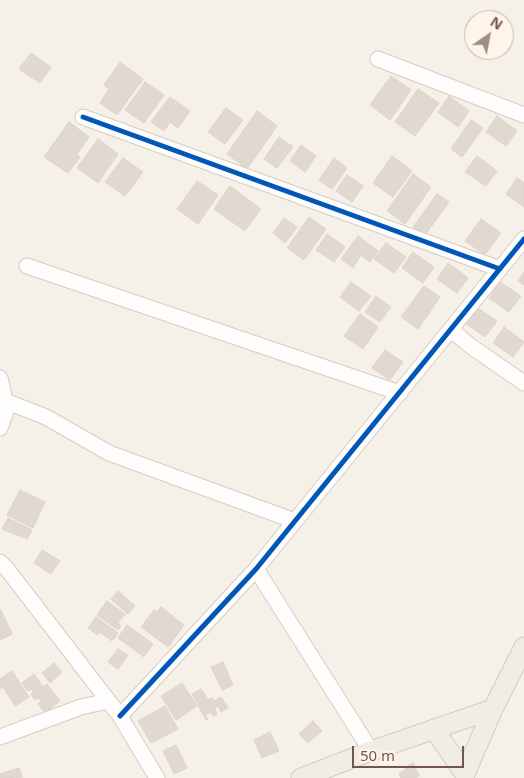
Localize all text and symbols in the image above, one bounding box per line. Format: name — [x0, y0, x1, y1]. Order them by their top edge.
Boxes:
north arrow — [464, 10, 514, 60]
text: N — [487, 12, 507, 34]
scale bar — [354, 736, 466, 768]
text: 50 m — [360, 745, 395, 765]

